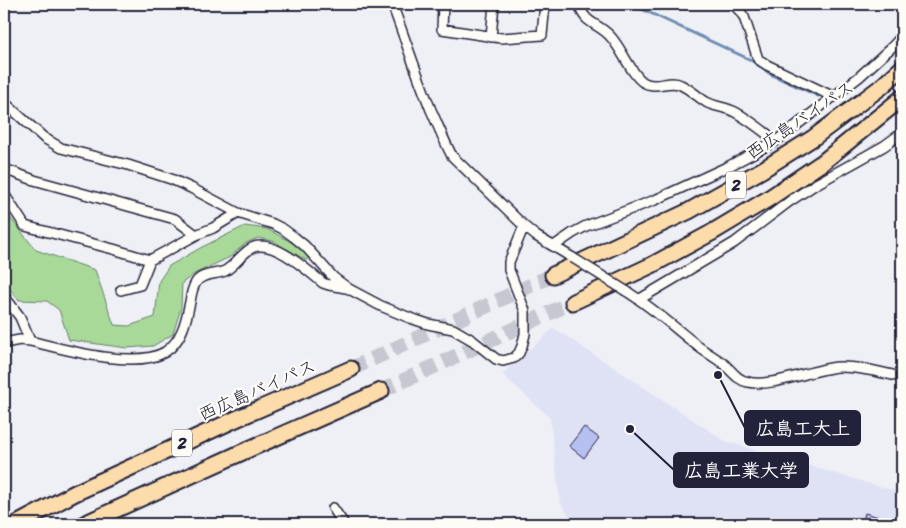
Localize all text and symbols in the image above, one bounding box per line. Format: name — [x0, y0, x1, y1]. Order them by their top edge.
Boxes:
street label: 西広島バイパス — [739, 72, 861, 168]
road number: 2 — [726, 172, 746, 198]
street label: 西広島バイパス — [193, 350, 321, 430]
callout: 広島工大上 — [745, 411, 860, 445]
text: 広島工大上 — [755, 412, 851, 445]
road number: 2 — [172, 429, 192, 456]
callout: 広島工業大学 — [674, 453, 808, 487]
text: 広島工業大学 — [684, 454, 798, 487]

